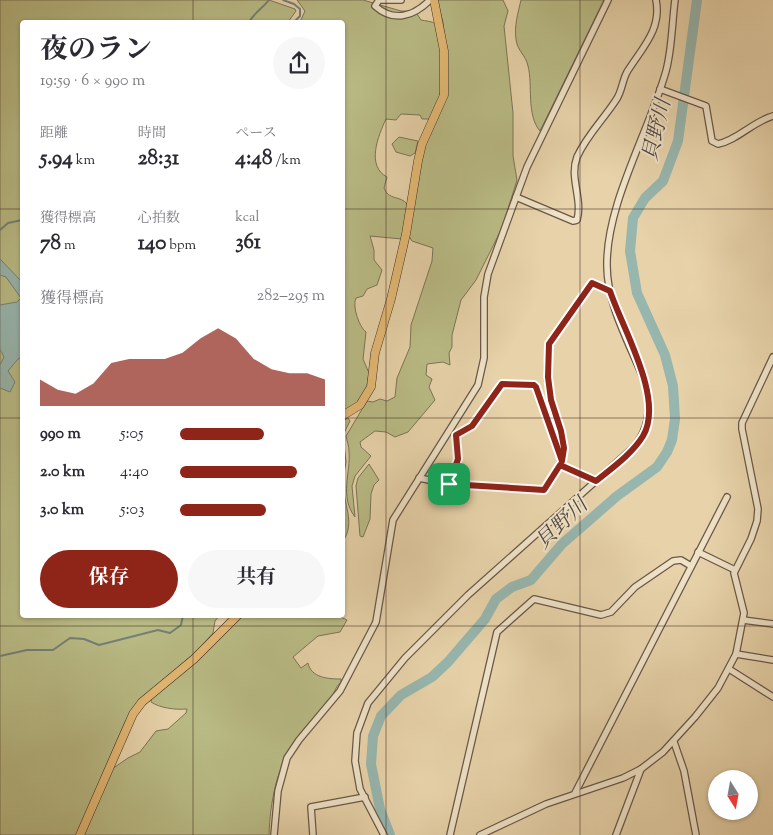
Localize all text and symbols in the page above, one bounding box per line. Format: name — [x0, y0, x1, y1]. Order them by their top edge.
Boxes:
text: 夜のラン — [40, 31, 152, 71]
button: share — [273, 37, 325, 89]
text: 19:59 · 6 × 990 m — [40, 70, 145, 93]
water label: 貝野川 — [636, 94, 680, 165]
text: 距離 — [40, 124, 68, 144]
text: 時間 — [138, 124, 166, 144]
text: ペース — [235, 124, 277, 144]
text: 5.94 — [40, 144, 73, 174]
text: 28:31 — [138, 144, 179, 174]
text: 4:48 — [235, 144, 272, 174]
text: km — [73, 151, 95, 171]
text: /km — [272, 151, 301, 171]
text: kcal — [235, 208, 259, 228]
text: 獲得標高 — [40, 209, 96, 229]
text: 心拍数 — [138, 209, 180, 229]
text: 361 — [235, 228, 261, 258]
text: 78 — [40, 229, 61, 259]
text: 140 — [138, 229, 166, 259]
text: m — [61, 236, 76, 256]
text: bpm — [166, 236, 196, 256]
text: 282–295 m — [257, 285, 325, 308]
text: 獲得標高 — [40, 288, 104, 311]
text: 990 m — [40, 423, 81, 446]
text: 5:05 — [120, 423, 143, 446]
text: 2.0 km — [40, 461, 85, 484]
text: 4:40 — [120, 461, 149, 484]
pin — [428, 463, 470, 505]
icon: arrive — [435, 470, 463, 498]
water label: 貝野川 — [529, 490, 597, 557]
text: 3.0 km — [40, 499, 84, 522]
text: 5:03 — [120, 499, 144, 522]
button: 保存 — [40, 550, 178, 608]
button: 共有 — [188, 550, 325, 608]
north arrow — [708, 770, 758, 820]
map controls — [708, 770, 758, 820]

